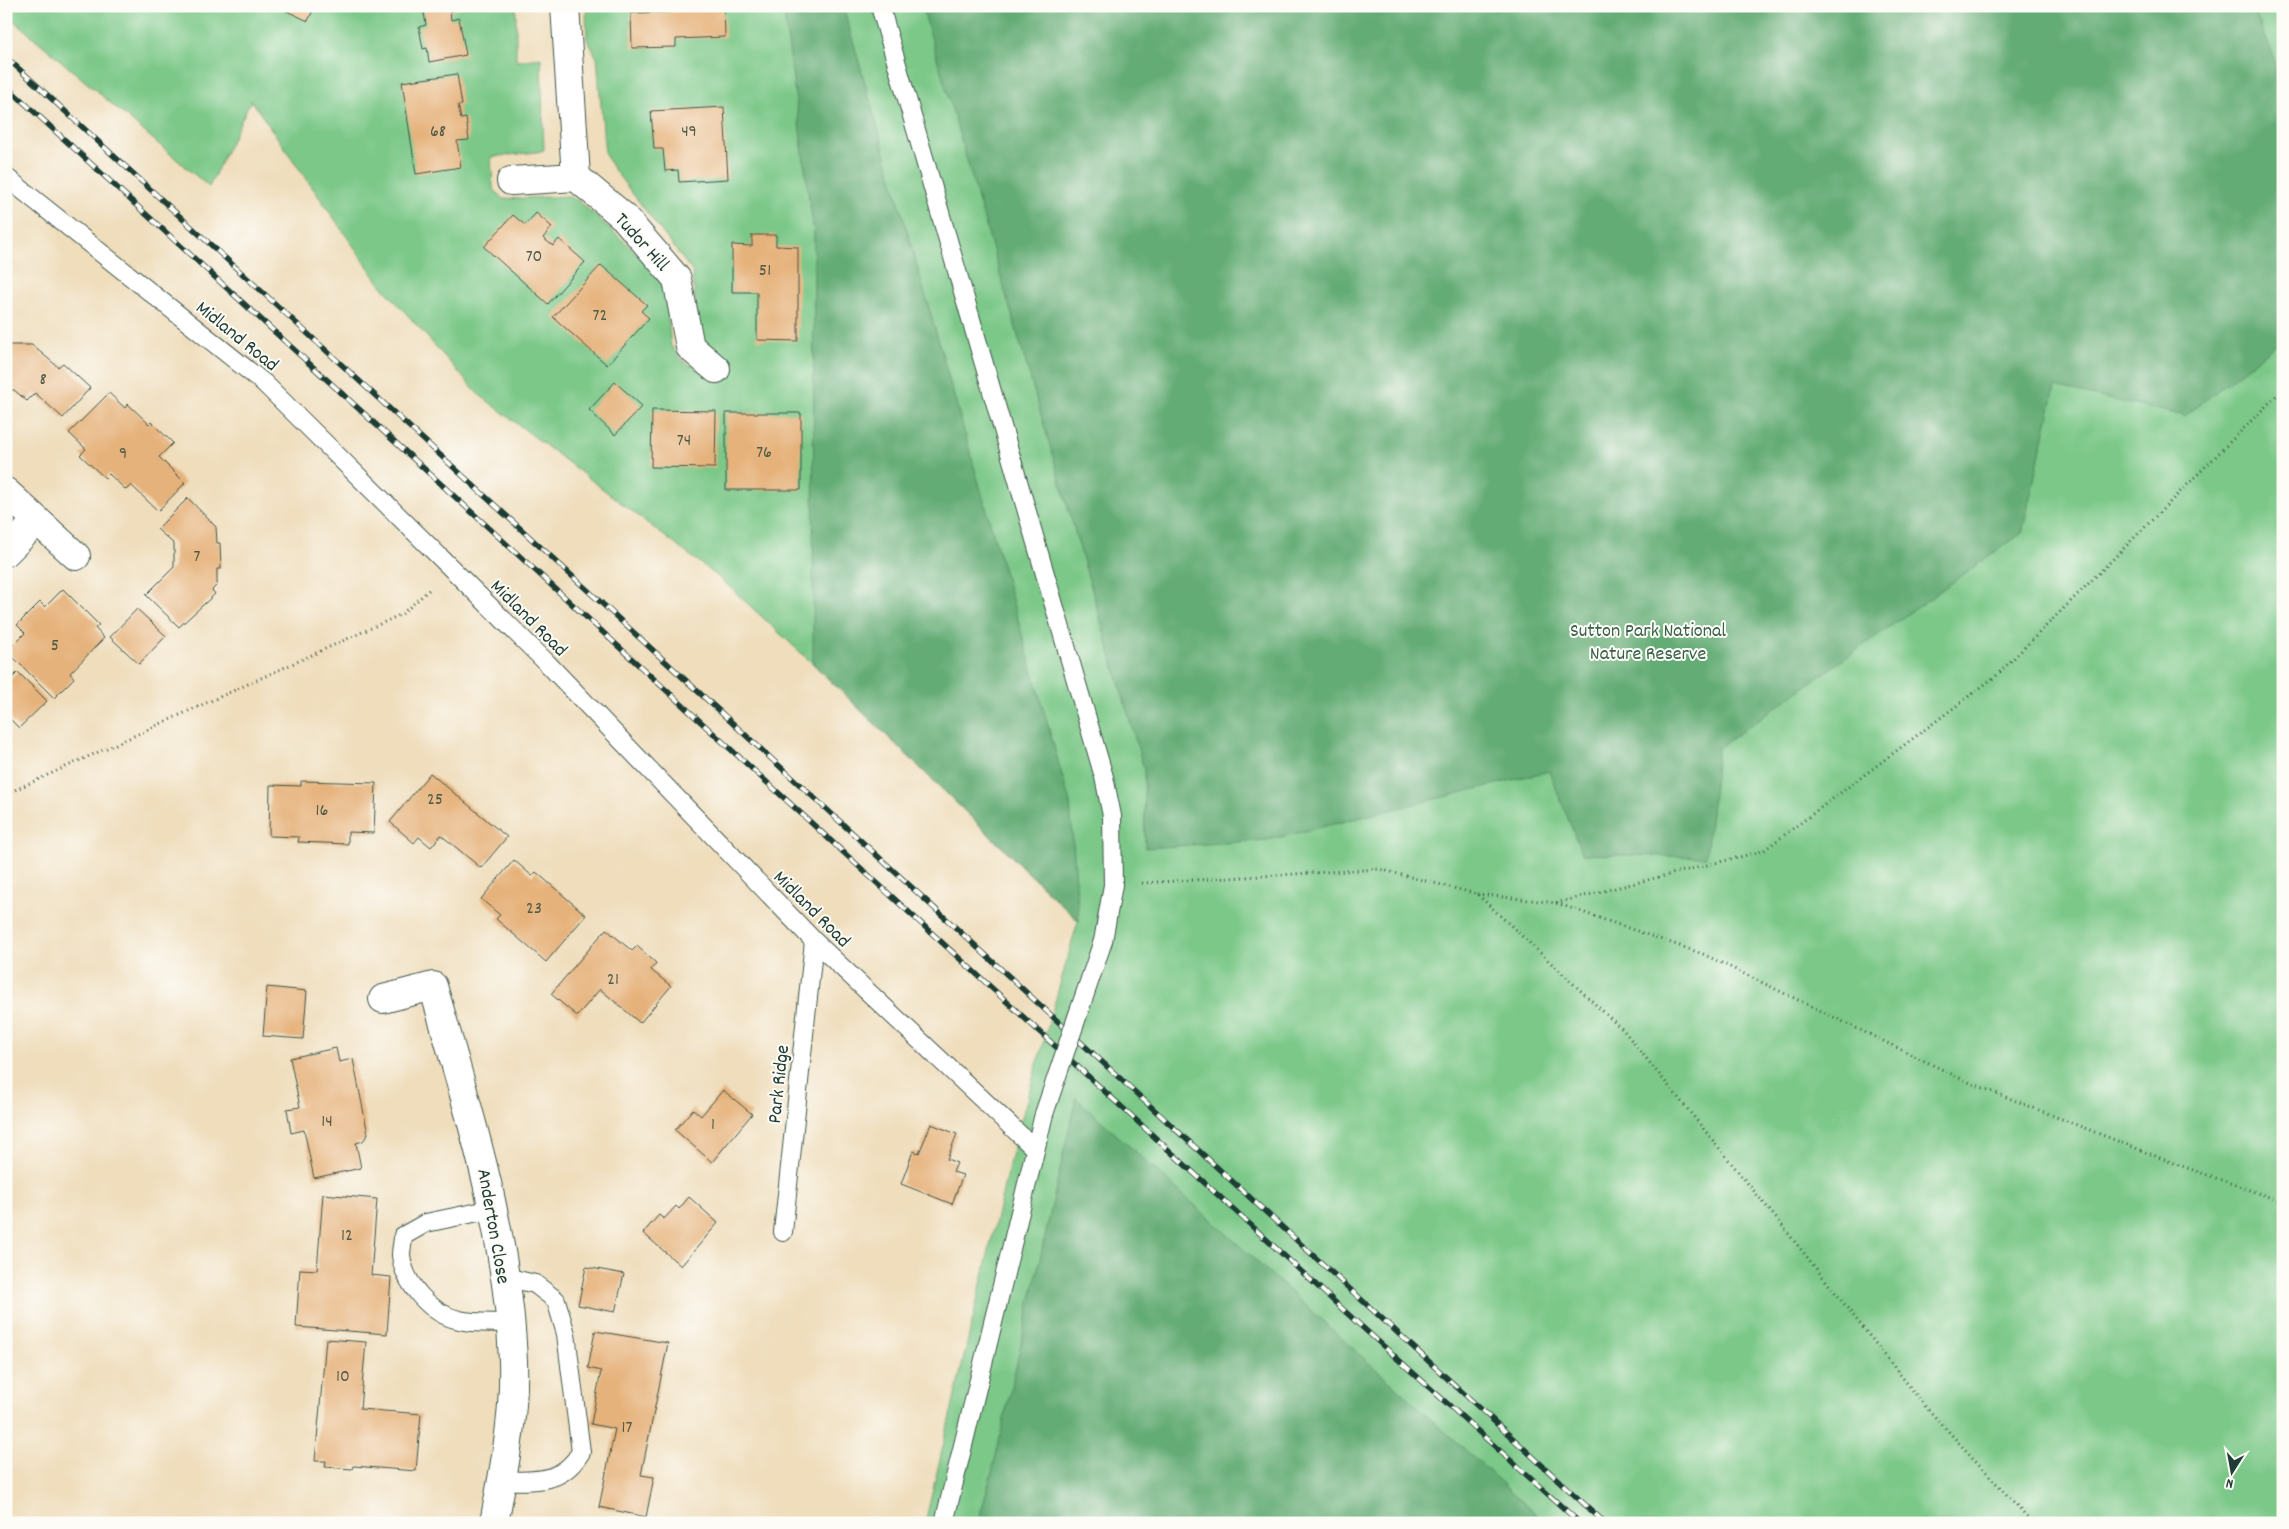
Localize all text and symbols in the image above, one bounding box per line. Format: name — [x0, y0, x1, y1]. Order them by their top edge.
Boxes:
house number: 68 — [430, 120, 446, 145]
house number: 49 — [681, 120, 697, 145]
street label: Tudor Hill — [607, 208, 675, 279]
house number: 70 — [526, 245, 542, 270]
house number: 51 — [759, 259, 771, 284]
street label: Midland Road — [189, 295, 284, 380]
house number: 72 — [593, 304, 607, 329]
house number: 8 — [39, 368, 47, 393]
house number: 74 — [677, 429, 691, 454]
house number: 76 — [756, 441, 772, 466]
house number: 9 — [119, 442, 127, 467]
house number: 7 — [194, 545, 201, 570]
street label: Midland Road — [483, 574, 573, 664]
park label: Sutton Park National Nature Reserve — [1570, 618, 1726, 669]
house number: 5 — [51, 634, 59, 659]
house number: 25 — [427, 788, 443, 813]
house number: 16 — [316, 799, 328, 824]
street label: Midland Road — [766, 865, 856, 955]
house number: 23 — [526, 897, 542, 922]
house number: 21 — [607, 968, 619, 993]
street label: Park Ridge — [762, 1043, 798, 1125]
house number: 14 — [321, 1110, 333, 1135]
house number: 1 — [711, 1113, 715, 1138]
street label: Anderton Close — [468, 1167, 516, 1287]
house number: 12 — [341, 1224, 353, 1249]
house number: 10 — [336, 1365, 350, 1390]
house number: 17 — [622, 1416, 633, 1441]
north arrow — [2206, 1446, 2256, 1496]
text: N — [2225, 1472, 2235, 1493]

